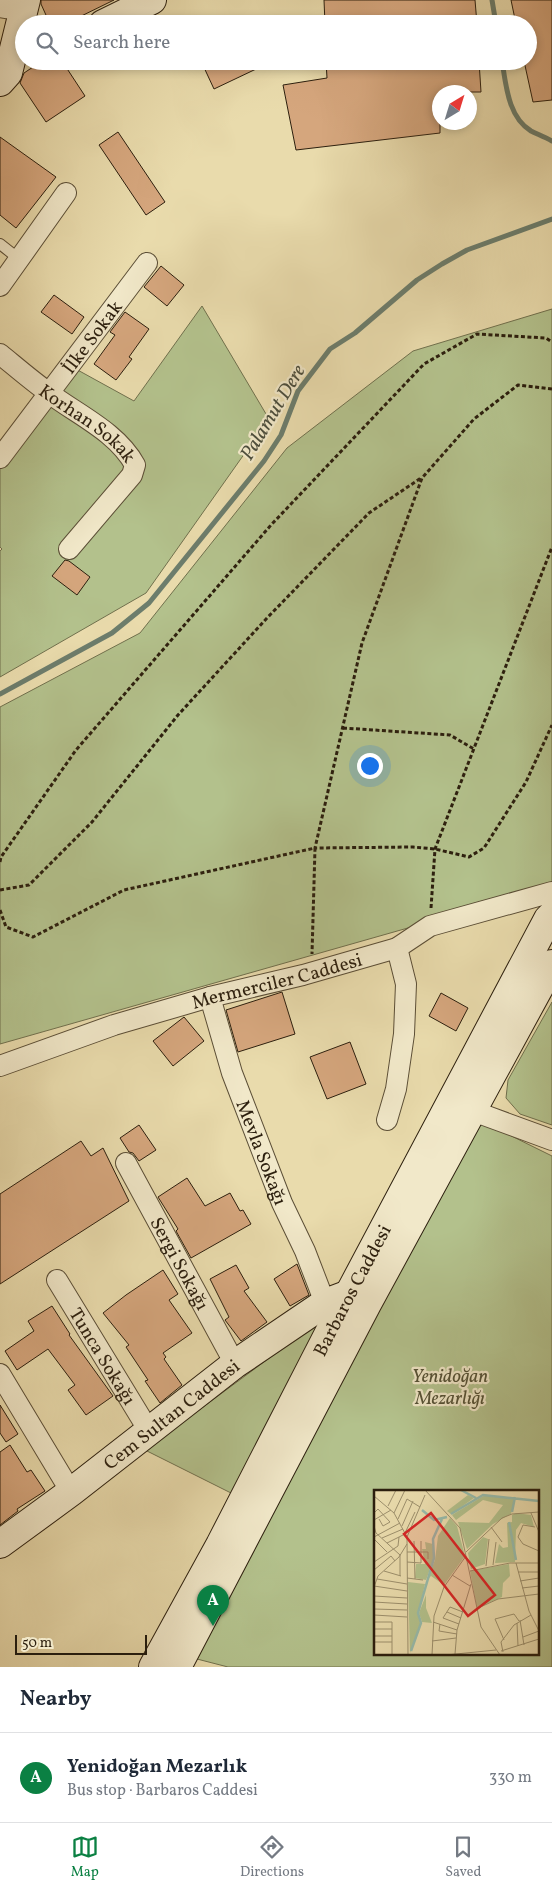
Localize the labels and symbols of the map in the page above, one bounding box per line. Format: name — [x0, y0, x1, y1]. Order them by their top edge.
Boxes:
north arrow — [432, 85, 477, 130]
street label: İlke Sokak — [57, 296, 129, 380]
water label: Palamut Dere — [234, 359, 314, 466]
street label: Korhan Sokak — [33, 379, 141, 469]
your location — [357, 753, 383, 779]
street label: Mermerciler Caddesi — [189, 948, 366, 1017]
street label: Mevla Sokağı — [229, 1097, 293, 1210]
street label: Sergi Sokağı — [143, 1213, 215, 1316]
street label: Barbaros Caddesi — [308, 1220, 399, 1361]
street label: Tunca Sokağı — [62, 1303, 141, 1411]
street label: Cem Sultan Caddesi — [99, 1354, 246, 1477]
park label: Yenidoğan Mezarlığı — [412, 1364, 488, 1412]
inset map — [374, 1490, 540, 1654]
pin: A — [197, 1585, 229, 1626]
scale bar — [15, 1632, 148, 1655]

